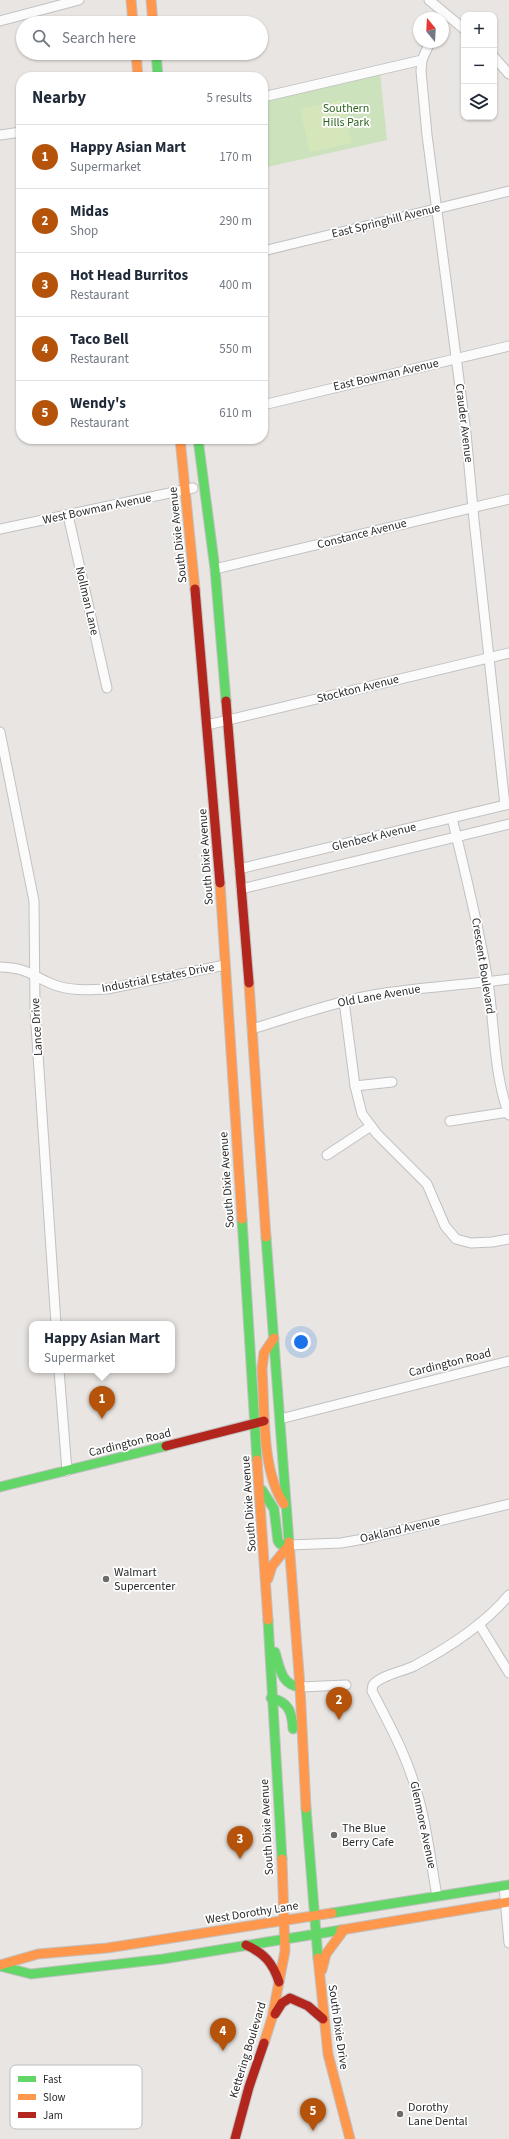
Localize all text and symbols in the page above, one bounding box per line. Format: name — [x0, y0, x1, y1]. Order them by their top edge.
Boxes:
north arrow — [413, 12, 449, 48]
map controls — [461, 12, 497, 120]
button: + — [461, 12, 497, 48]
search box — [16, 16, 268, 60]
icon: search — [30, 27, 52, 49]
text: Search here — [62, 28, 136, 49]
button: − — [461, 48, 497, 84]
button: layers — [461, 84, 497, 120]
text: Nearby — [32, 86, 86, 110]
text: 5 results — [207, 89, 252, 107]
park label: Southern Hills Park — [323, 100, 369, 131]
text: Happy Asian Mart — [70, 137, 186, 158]
text: 1 — [42, 148, 48, 166]
text: 170 m — [219, 148, 252, 166]
text: Supermarket — [70, 158, 141, 176]
street label: East Springhill Avenue — [330, 199, 442, 243]
text: Midas — [70, 201, 109, 222]
text: 2 — [42, 212, 48, 230]
text: 290 m — [219, 212, 252, 230]
text: Shop — [70, 222, 98, 240]
text: Hot Head Burritos — [70, 265, 188, 286]
text: 3 — [42, 276, 48, 294]
text: 400 m — [219, 276, 252, 294]
text: Restaurant — [70, 286, 129, 304]
text: Taco Bell — [70, 329, 129, 350]
text: 4 — [42, 340, 48, 358]
text: 550 m — [219, 340, 252, 358]
text: Restaurant — [70, 350, 129, 368]
street label: East Bowman Avenue — [332, 355, 440, 395]
street label: Crauder Avenue — [451, 383, 477, 464]
text: Wendy's — [70, 393, 126, 414]
text: 5 — [42, 404, 48, 422]
text: 610 m — [219, 404, 252, 422]
text: Restaurant — [70, 414, 129, 432]
street label: South Dixie Avenue — [165, 486, 191, 584]
street label: West Bowman Avenue — [41, 489, 153, 529]
street label: Constance Avenue — [315, 515, 409, 553]
street label: Nollman Lane — [71, 565, 103, 637]
street label: Stockton Avenue — [315, 671, 401, 707]
street label: South Dixie Avenue — [194, 808, 218, 906]
street label: Glenbeck Avenue — [330, 818, 418, 856]
street label: Crescent Boulevard — [467, 917, 499, 1015]
street label: Industrial Estates Drive — [100, 959, 216, 997]
street label: Old Lane Avenue — [336, 980, 422, 1012]
street label: Lance Drive — [27, 998, 47, 1056]
street label: South Dixie Avenue — [215, 1131, 239, 1229]
popup — [29, 1321, 175, 1373]
text: Happy Asian Mart — [44, 1328, 160, 1349]
your location — [291, 1332, 311, 1352]
street label: Cardington Road — [407, 1345, 493, 1381]
text: Supermarket — [44, 1349, 115, 1367]
pin: 1 — [89, 1386, 115, 1419]
street label: Cardington Road — [87, 1425, 173, 1461]
street label: South Dixie Avenue — [237, 1455, 261, 1553]
street label: Oakland Avenue — [358, 1513, 442, 1547]
place label: Walmart Supercenter — [114, 1564, 176, 1595]
marker: Walmart Supercenter — [101, 1574, 111, 1584]
pin: 2 — [326, 1687, 352, 1720]
street label: South Dixie Avenue — [256, 1778, 278, 1876]
street label: Glenmore Avenue — [405, 1780, 441, 1870]
place label: The Blue Berry Cafe — [342, 1820, 394, 1851]
pin: 3 — [227, 1826, 253, 1859]
marker: The Blue Berry Cafe — [329, 1830, 339, 1840]
street label: West Dorothy Lane — [204, 1897, 300, 1929]
street label: South Dixie Drive — [324, 1984, 352, 2071]
street label: Kettering Boulevard — [225, 2000, 271, 2100]
pin: 4 — [210, 2018, 236, 2051]
legend — [10, 2065, 142, 2129]
text: Fast — [43, 2072, 62, 2087]
text: Slow — [43, 2090, 66, 2105]
pin: 5 — [300, 2098, 326, 2131]
place label: Dorothy Lane Dental — [408, 2099, 468, 2130]
text: Jam — [43, 2108, 63, 2123]
marker: Dorothy Lane Dental — [395, 2109, 405, 2119]

